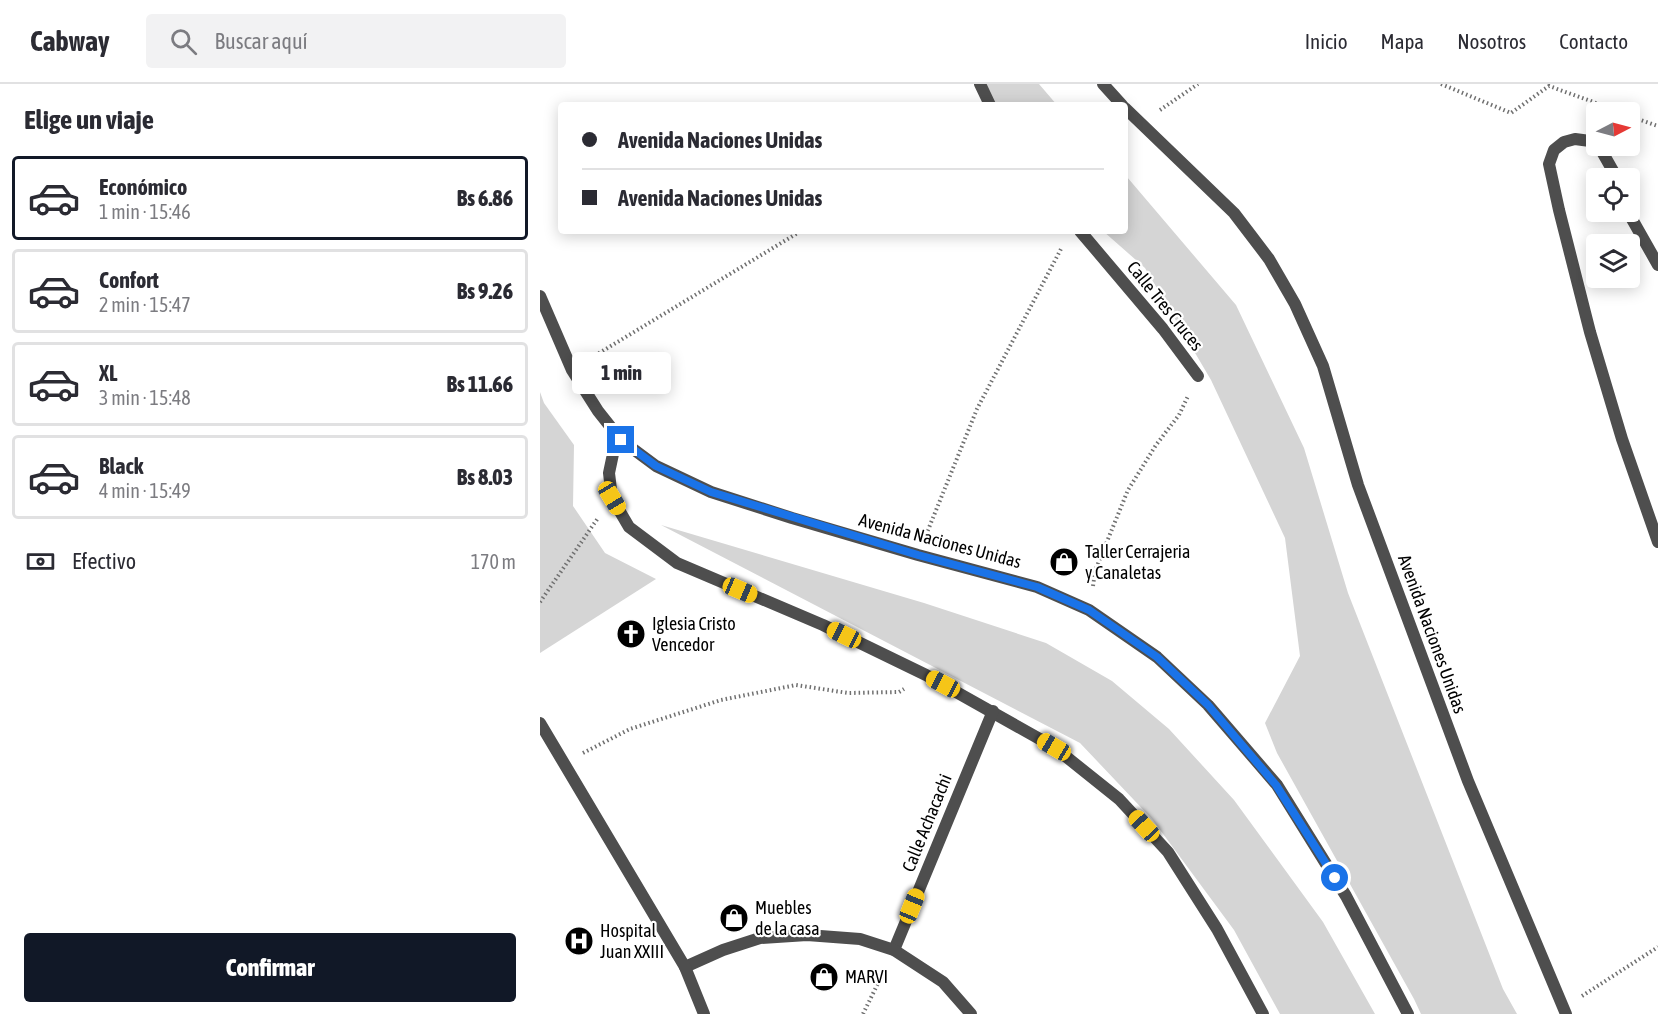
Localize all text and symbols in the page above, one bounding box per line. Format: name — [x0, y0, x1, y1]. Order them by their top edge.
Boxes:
search box — [146, 14, 566, 68]
text: Cabway — [30, 25, 110, 57]
icon: search — [167, 25, 200, 58]
text: Buscar aquí — [215, 28, 308, 54]
text: Inicio — [1305, 29, 1348, 53]
text: Mapa — [1381, 29, 1424, 53]
text: Nosotros — [1457, 29, 1526, 53]
text: Contacto — [1559, 29, 1628, 53]
north arrow — [1586, 102, 1640, 156]
map controls — [1586, 102, 1640, 288]
text: Elige un viaje — [24, 104, 154, 135]
text: Avenida Naciones Unidas — [618, 127, 822, 153]
button: locate — [1586, 168, 1640, 222]
icon: car — [27, 171, 81, 225]
text: Económico — [99, 174, 187, 200]
text: Bs 6.86 — [457, 185, 513, 211]
text: Avenida Naciones Unidas — [618, 185, 822, 211]
text: 1 min · 15:46 — [99, 200, 191, 223]
button: layers — [1586, 234, 1640, 288]
street label: Calle Tres Cruces — [1123, 257, 1208, 355]
icon: car — [27, 264, 81, 318]
text: Confort — [99, 267, 159, 293]
text: Bs 9.26 — [457, 278, 513, 304]
text: 2 min · 15:47 — [99, 293, 191, 316]
callout: 1 min — [572, 353, 670, 395]
icon: car — [27, 357, 81, 411]
text: XL — [99, 360, 117, 386]
text: 1 min — [601, 361, 642, 384]
text: Bs 11.66 — [447, 371, 513, 397]
text: 3 min · 15:48 — [99, 386, 191, 409]
route end — [607, 426, 634, 453]
icon: car — [27, 450, 81, 504]
text: Black — [99, 453, 143, 479]
text: Bs 8.03 — [457, 464, 513, 490]
car — [595, 478, 629, 518]
text: 4 min · 15:49 — [99, 479, 191, 502]
street label: Avenida Naciones Unidas — [857, 509, 1024, 572]
place label: Taller Cerrajeria y Canaletas — [1085, 541, 1190, 583]
icon: cash — [24, 545, 57, 578]
shop icon: Taller Cerrajeria y Canaletas — [1048, 546, 1080, 578]
text: Efectivo — [72, 548, 136, 574]
text: 170 m — [471, 550, 516, 573]
street label: Avenida Naciones Unidas — [1394, 552, 1471, 716]
car — [720, 575, 760, 605]
place label: Iglesia Cristo Vencedor — [652, 613, 736, 655]
church icon: Iglesia Cristo Vencedor — [615, 618, 647, 650]
car — [824, 619, 864, 651]
car — [923, 668, 963, 700]
car — [1034, 730, 1074, 764]
street label: Calle Achacachi — [897, 771, 956, 875]
car — [1125, 807, 1163, 845]
route start — [1321, 864, 1348, 891]
car — [897, 886, 927, 926]
place label: Muebles de la casa — [755, 897, 820, 939]
shop icon: Muebles de la casa — [718, 902, 750, 934]
place label: Hospital Juan XXIII — [600, 920, 664, 962]
hospital icon: Hospital Juan XXIII — [563, 925, 595, 957]
button: Confirmar — [24, 933, 516, 1002]
shop icon: MARVI — [808, 961, 840, 993]
place label: MARVI — [845, 966, 888, 987]

